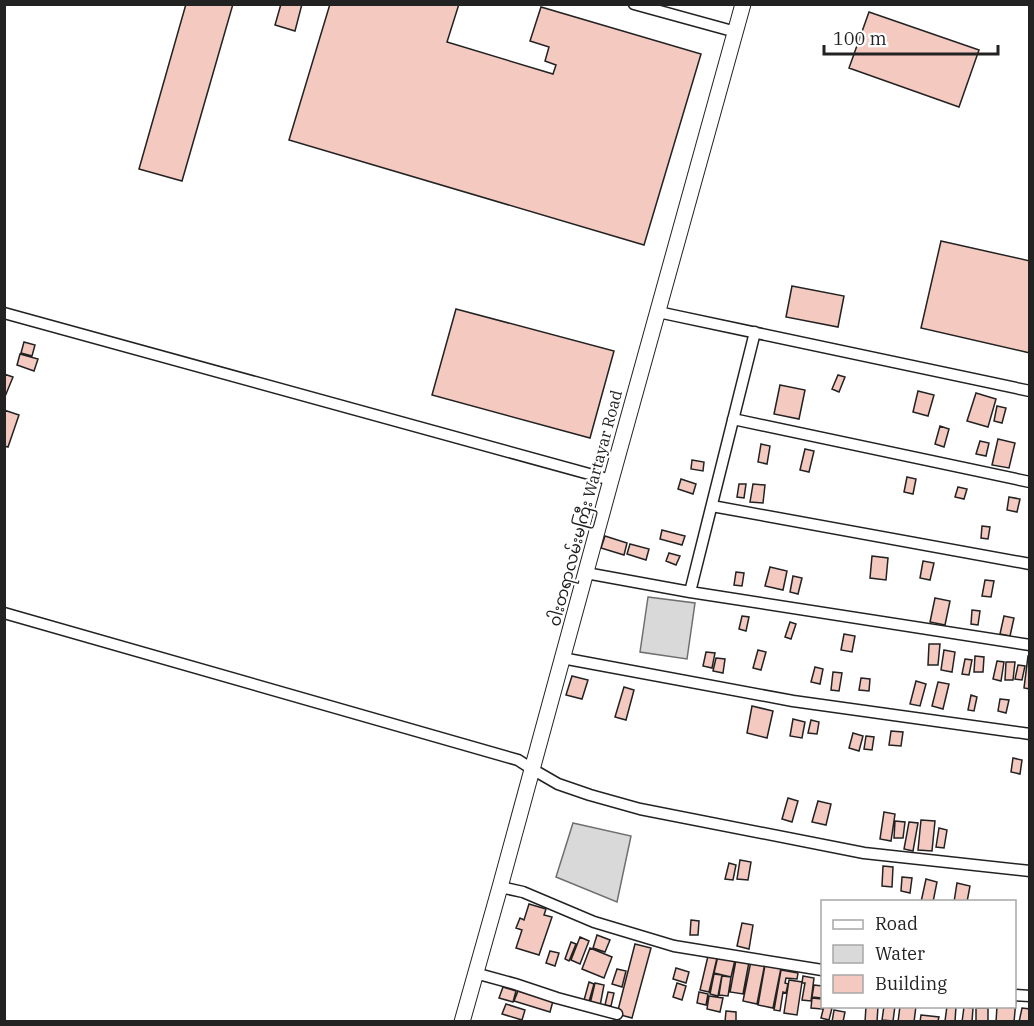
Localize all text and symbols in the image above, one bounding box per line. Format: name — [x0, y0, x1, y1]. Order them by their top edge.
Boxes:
scale bar — [824, 18, 998, 56]
text: 100 m — [833, 27, 887, 50]
street label: ဝါးတရာလမ်းမကြီး Wartayar Road — [543, 387, 630, 629]
legend — [821, 900, 1016, 1008]
text: Road — [875, 912, 918, 935]
text: Water — [875, 942, 925, 965]
text: Building — [875, 972, 947, 995]

